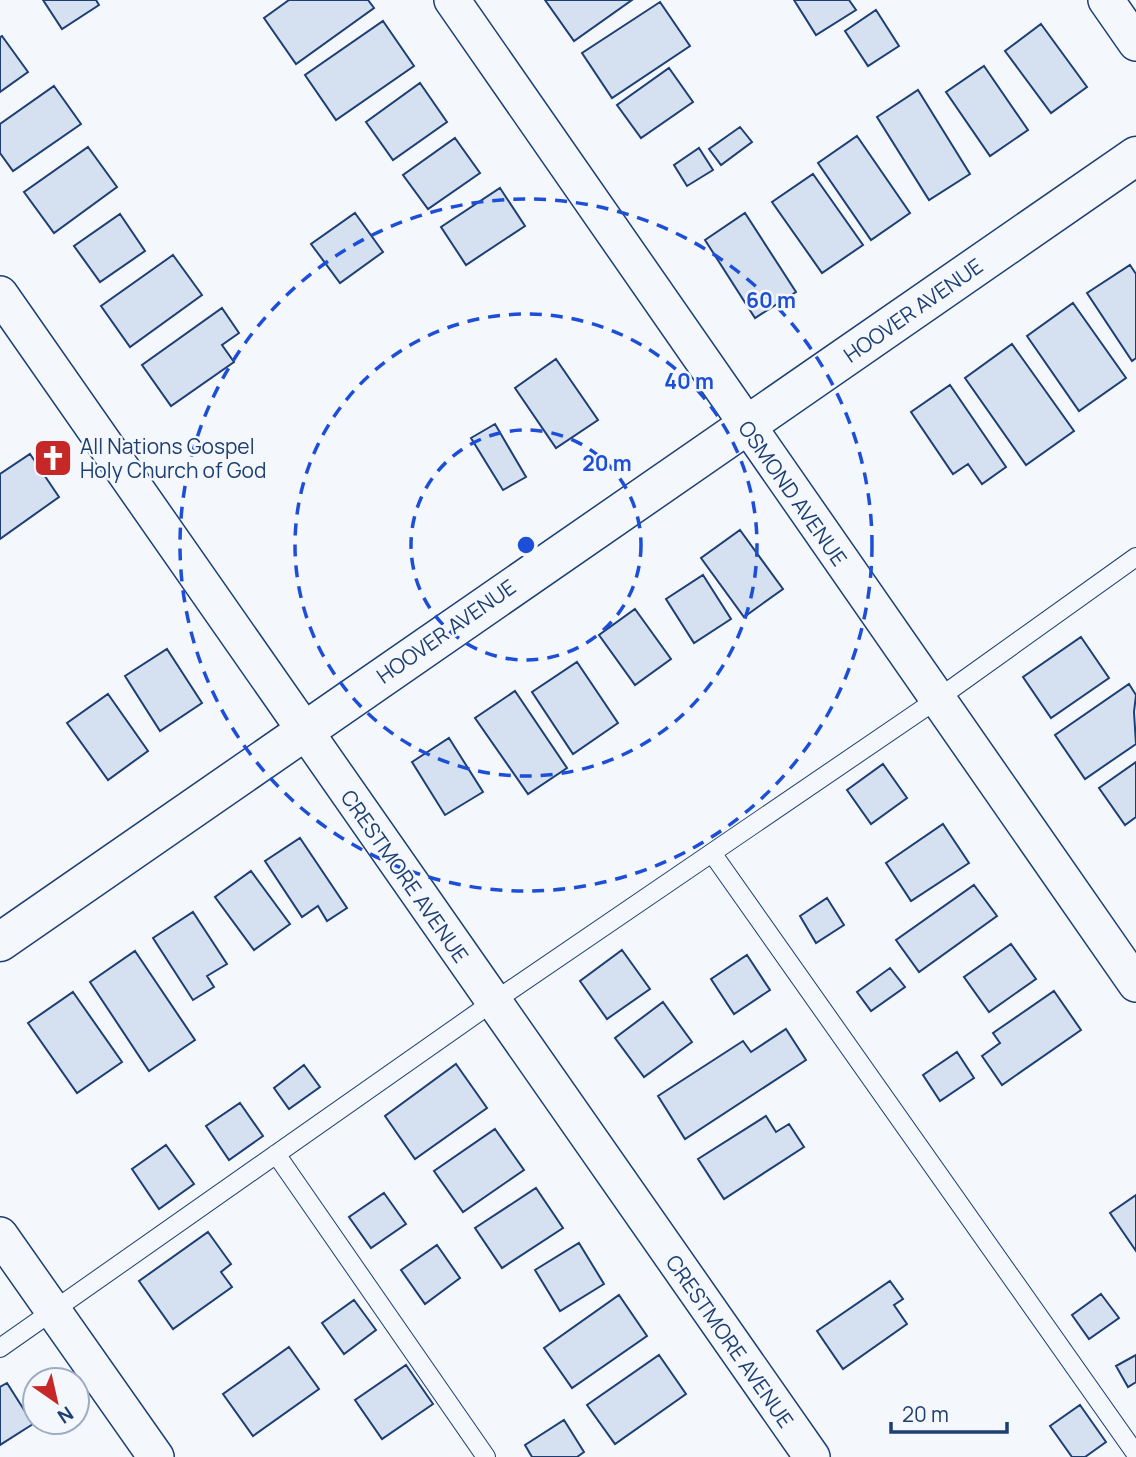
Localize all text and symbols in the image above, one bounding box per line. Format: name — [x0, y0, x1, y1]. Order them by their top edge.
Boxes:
street label: HOOVER AVENUE — [838, 252, 988, 368]
text: 60 m — [746, 286, 796, 314]
text: 40 m — [664, 367, 714, 395]
street label: OSMOND AVENUE — [732, 415, 854, 571]
place label: All Nations Gospel Holy Church of God — [80, 432, 266, 484]
church icon: All Nations Gospel Holy Church of God — [32, 437, 74, 479]
text: 20 m — [582, 449, 632, 477]
centre of rings — [514, 533, 538, 557]
street label: HOOVER AVENUE — [371, 573, 521, 689]
street label: CRESTMORE AVENUE — [335, 784, 475, 968]
street label: CRESTMORE AVENUE — [660, 1249, 800, 1433]
north arrow — [21, 1366, 91, 1436]
scale bar — [891, 1390, 1006, 1434]
text: N — [53, 1400, 78, 1430]
text: 20 m — [902, 1400, 949, 1428]

